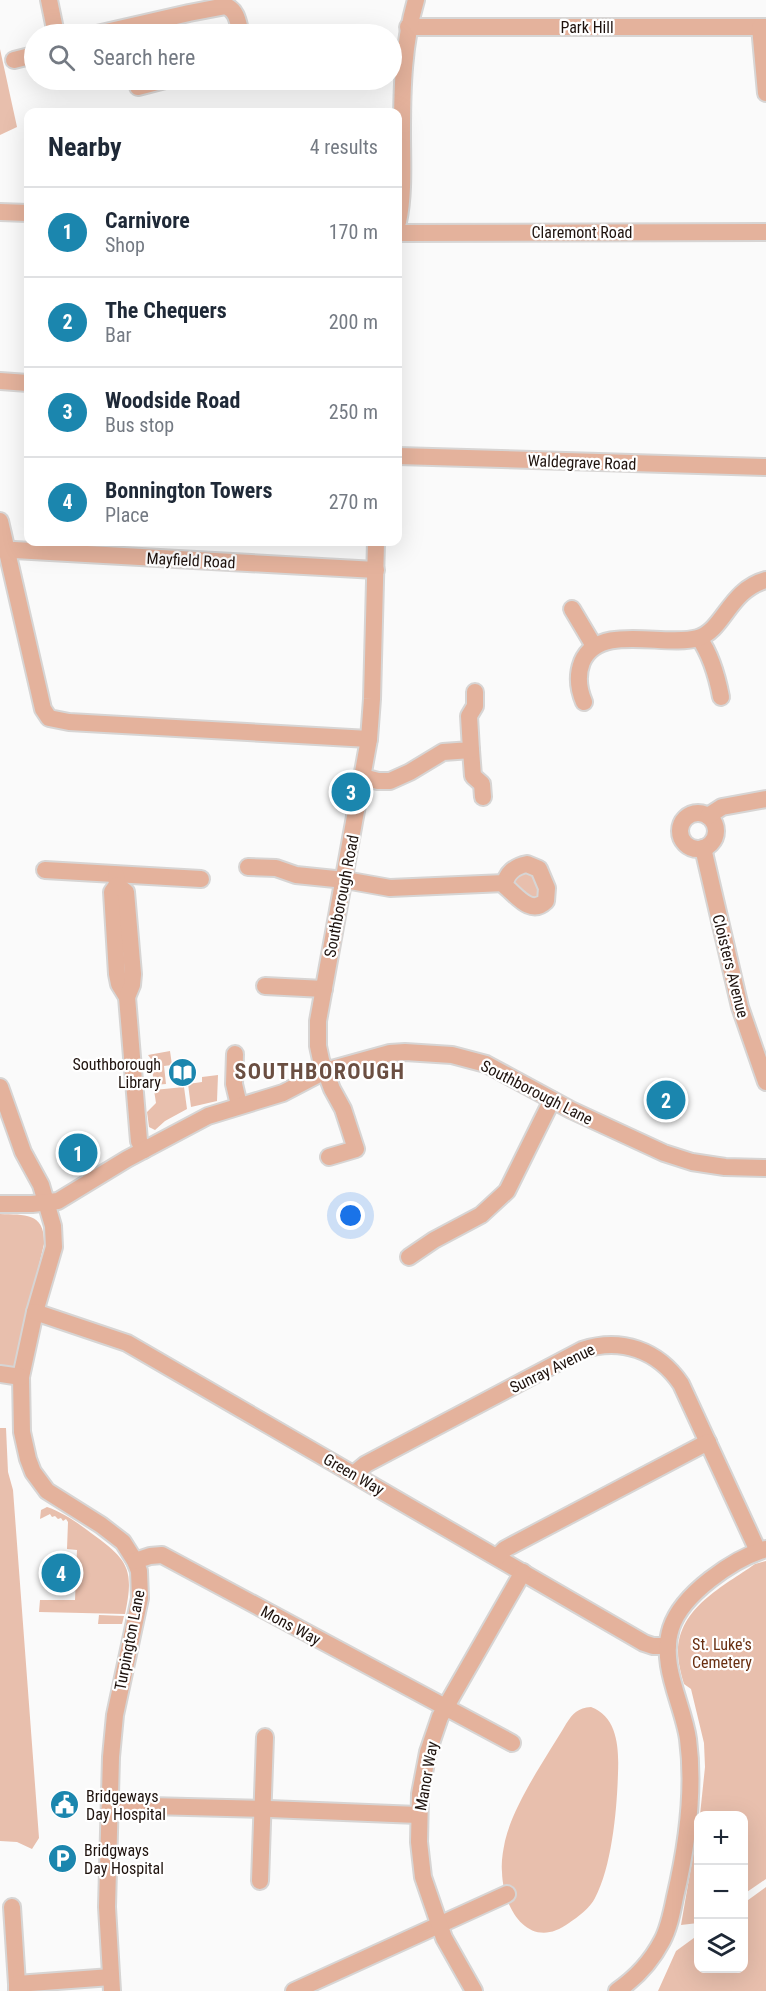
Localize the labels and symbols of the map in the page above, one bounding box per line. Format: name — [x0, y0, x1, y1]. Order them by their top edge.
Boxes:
street label: Park Hill — [560, 18, 614, 37]
street label: Claremont Road — [532, 223, 633, 242]
street label: Waldegrave Road — [527, 451, 637, 474]
street label: Mayfield Road — [146, 549, 236, 572]
pin: 3 — [332, 770, 370, 814]
street label: Southborough Road — [320, 833, 363, 959]
street label: Cloisters Avenue — [708, 912, 753, 1020]
place label: Southborough Library — [72, 1055, 161, 1092]
street label: Southborough Lane — [478, 1056, 596, 1129]
library icon: Southborough Library — [166, 1057, 198, 1089]
district label: SOUTHBOROUGH — [234, 1059, 406, 1084]
pin: 2 — [646, 1078, 686, 1122]
pin: 1 — [58, 1130, 98, 1176]
your location — [336, 1201, 365, 1230]
street label: Sunray Avenue — [507, 1340, 598, 1397]
street label: Green Way — [320, 1450, 388, 1500]
pin: 4 — [42, 1550, 80, 1596]
street label: Turpington Lane — [110, 1588, 149, 1692]
street label: Mons Way — [258, 1602, 324, 1649]
park label: St. Luke's Cemetery — [692, 1635, 752, 1672]
street label: Manor Way — [411, 1740, 442, 1812]
place label: Bridgeways Day Hospital — [86, 1787, 166, 1824]
public building icon: Bridgeways Day Hospital — [49, 1789, 81, 1821]
place label: Bridgways Day Hospital — [84, 1841, 164, 1878]
parking icon: Bridgways Day Hospital — [47, 1843, 79, 1875]

